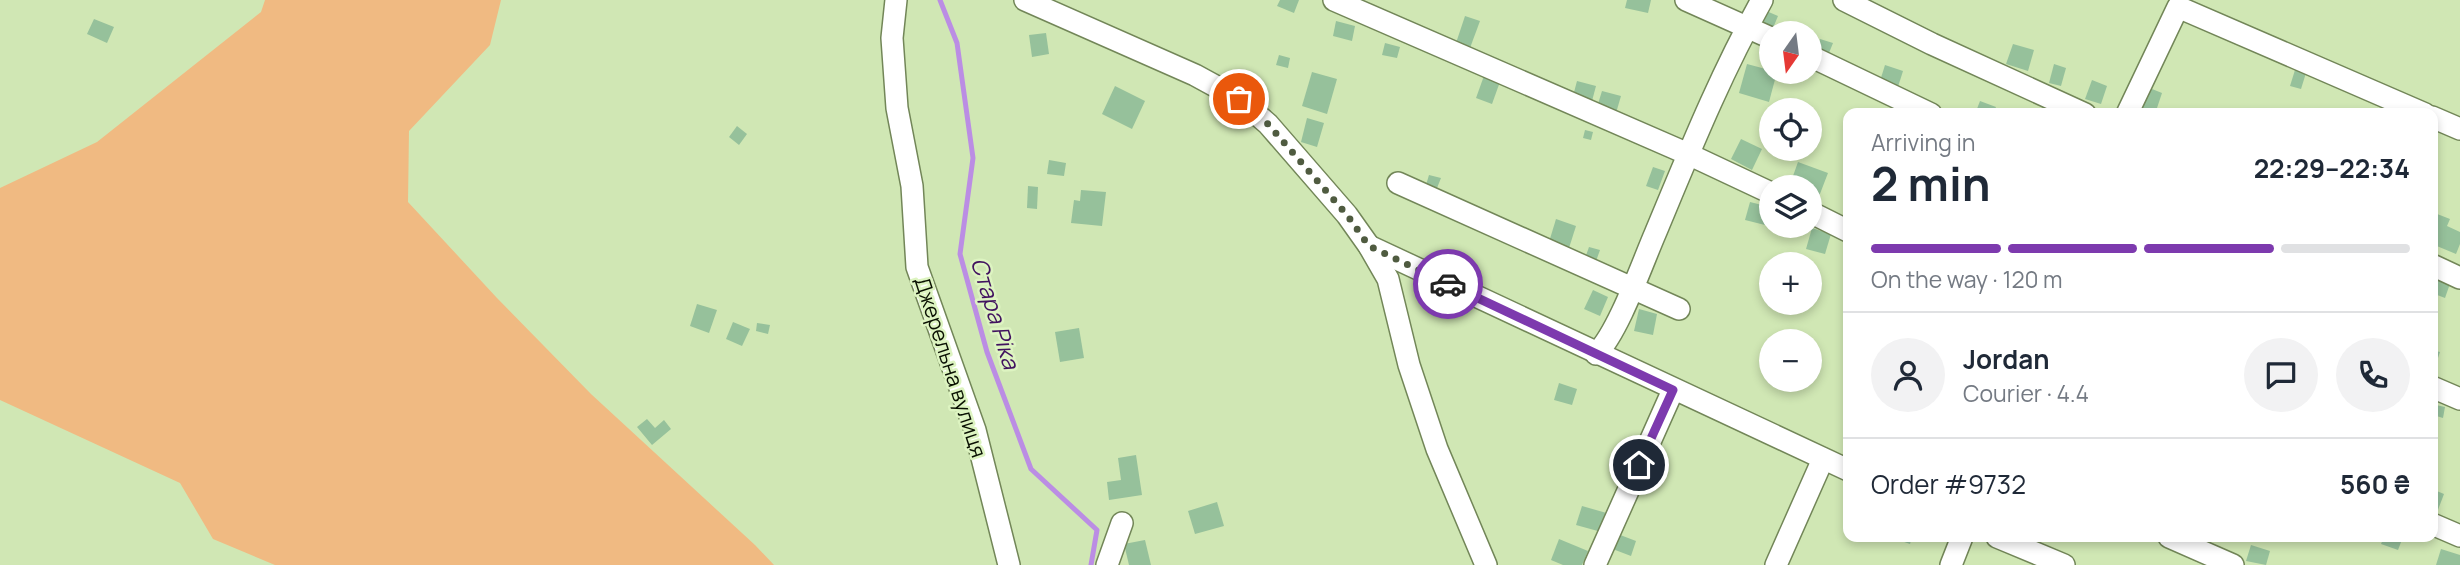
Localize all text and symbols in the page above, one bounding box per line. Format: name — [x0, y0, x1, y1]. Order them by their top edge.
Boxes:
north arrow — [1759, 21, 1822, 84]
map controls — [1759, 21, 1822, 392]
pin — [1209, 69, 1269, 129]
icon: bag — [1220, 80, 1258, 118]
button: locate — [1759, 98, 1822, 161]
text: Arriving in — [1871, 126, 1976, 158]
text: 22:29–22:34 — [2254, 150, 2410, 186]
text: 2 min — [1871, 152, 1991, 215]
button: layers — [1759, 175, 1822, 238]
courier — [1413, 249, 1483, 319]
button: + — [1759, 252, 1822, 315]
water label: Стара Ріка — [964, 253, 1028, 374]
text: On the way · 120 m — [1871, 263, 2063, 295]
icon: car — [1429, 265, 1467, 303]
street label: Джерельна вулиця — [909, 273, 993, 461]
button: − — [1759, 329, 1822, 392]
button: person — [1871, 338, 1945, 412]
button: chat — [2244, 338, 2318, 412]
button: phone — [2336, 338, 2410, 412]
text: Jordan — [1963, 341, 2049, 377]
text: Courier · 4.4 — [1963, 377, 2089, 409]
pin — [1609, 435, 1669, 495]
icon: home — [1620, 446, 1658, 484]
text: Order #9732 — [1871, 466, 2026, 502]
text: 560 ₴ — [2340, 466, 2410, 502]

